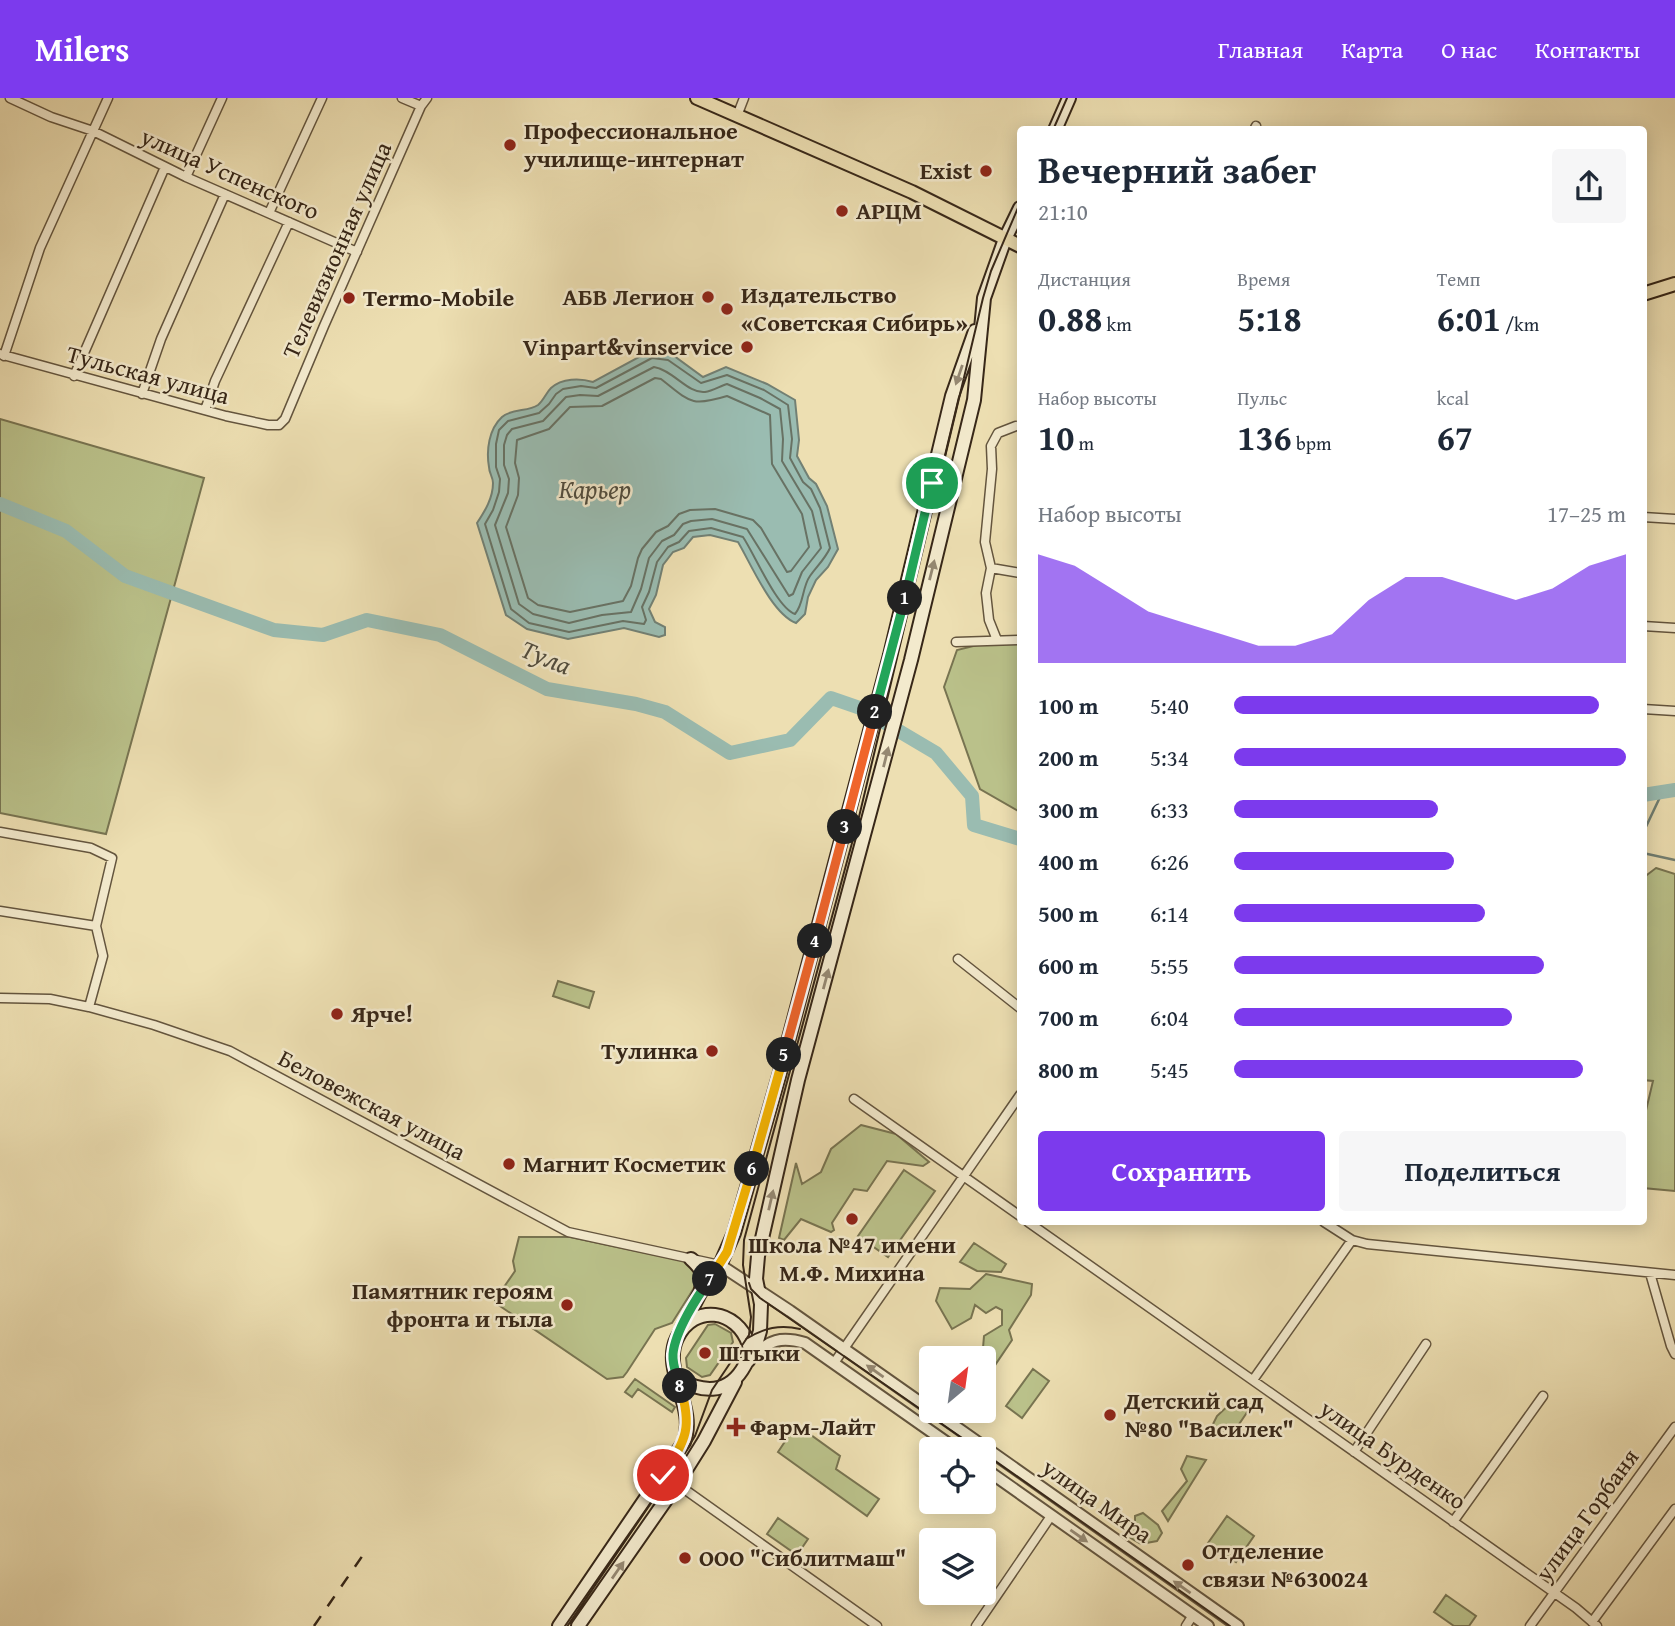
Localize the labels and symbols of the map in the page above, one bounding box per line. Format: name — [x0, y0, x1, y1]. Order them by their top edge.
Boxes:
place label: Профессиональное училище-интернат — [523, 113, 744, 176]
street label: улица Успенского — [135, 118, 325, 229]
street label: Телевизионная улица — [273, 135, 400, 364]
marker: Профессиональное училище-интернат — [502, 137, 518, 153]
place label: Exist — [920, 153, 972, 188]
marker: Exist — [978, 163, 994, 179]
place label: АРЦМ — [856, 193, 922, 228]
marker: АРЦМ — [834, 203, 850, 219]
place label: Издательство «Советская Сибирь» — [741, 277, 968, 340]
place label: АБВ Легион — [563, 279, 694, 314]
place label: Termo-Mobile — [363, 280, 514, 315]
marker: АБВ Легион — [700, 289, 716, 305]
marker: Termo-Mobile — [341, 290, 357, 306]
marker: Издательство «Советская Сибирь» — [719, 301, 735, 317]
place label: Vinpart&vinservice — [523, 329, 733, 364]
street label: Тульская улица — [63, 336, 234, 413]
marker: Vinpart&vinservice — [739, 339, 755, 355]
one-way arrow — [953, 365, 964, 386]
pin — [902, 453, 962, 513]
water label: Карьер — [559, 469, 631, 508]
one-way arrow — [927, 559, 938, 581]
pin: 1 — [888, 580, 922, 616]
water label: Тула — [515, 629, 577, 684]
pin: 2 — [858, 694, 892, 730]
one-way arrow — [881, 746, 892, 768]
pin: 3 — [828, 810, 862, 844]
pin: 4 — [798, 924, 832, 958]
one-way arrow — [821, 968, 832, 990]
place label: Ярче! — [350, 996, 413, 1031]
marker: Ярче! — [329, 1006, 345, 1022]
place label: Тулинка — [601, 1033, 699, 1068]
pin: 5 — [766, 1038, 802, 1072]
street label: Беловежская улица — [272, 1040, 473, 1169]
marker: Тулинка — [704, 1043, 720, 1059]
place label: Магнит Косметик — [523, 1146, 726, 1181]
pin: 6 — [734, 1152, 770, 1186]
marker: Магнит Косметик — [501, 1156, 517, 1172]
one-way arrow — [766, 1189, 777, 1211]
marker: Школа №47 имени М.Ф. Михина — [844, 1211, 860, 1227]
place label: Школа №47 имени М.Ф. Михина — [748, 1227, 956, 1290]
pin: 7 — [692, 1262, 728, 1296]
place label: Памятник героям фронта и тыла — [352, 1273, 554, 1336]
marker: Памятник героям фронта и тыла — [559, 1297, 575, 1313]
place label: Штыки — [719, 1335, 800, 1370]
marker: Штыки — [697, 1345, 713, 1361]
north arrow — [919, 1346, 996, 1423]
one-way arrow — [866, 1364, 884, 1378]
pin: 8 — [662, 1368, 698, 1404]
place label: Детский сад №80 "Василек" — [1123, 1383, 1294, 1446]
street label: улица Бурденко — [1312, 1390, 1474, 1518]
marker: Детский сад №80 "Василек" — [1102, 1407, 1118, 1423]
place label: Фарм-Лайт — [750, 1409, 876, 1444]
marker: Фарм-Лайт — [728, 1419, 744, 1435]
street label: улица Горбаня — [1526, 1441, 1647, 1589]
pin — [633, 1445, 693, 1505]
street label: улица Мира — [1034, 1449, 1160, 1552]
one-way arrow — [1070, 1528, 1088, 1542]
place label: Отделение связи №630024 — [1202, 1533, 1368, 1596]
place label: ООО "Сиблитмаш" — [699, 1540, 906, 1575]
marker: ООО "Сиблитмаш" — [677, 1550, 693, 1566]
marker: Отделение связи №630024 — [1180, 1557, 1196, 1573]
one-way arrow — [611, 1561, 625, 1579]
one-way arrow — [1173, 1580, 1191, 1594]

